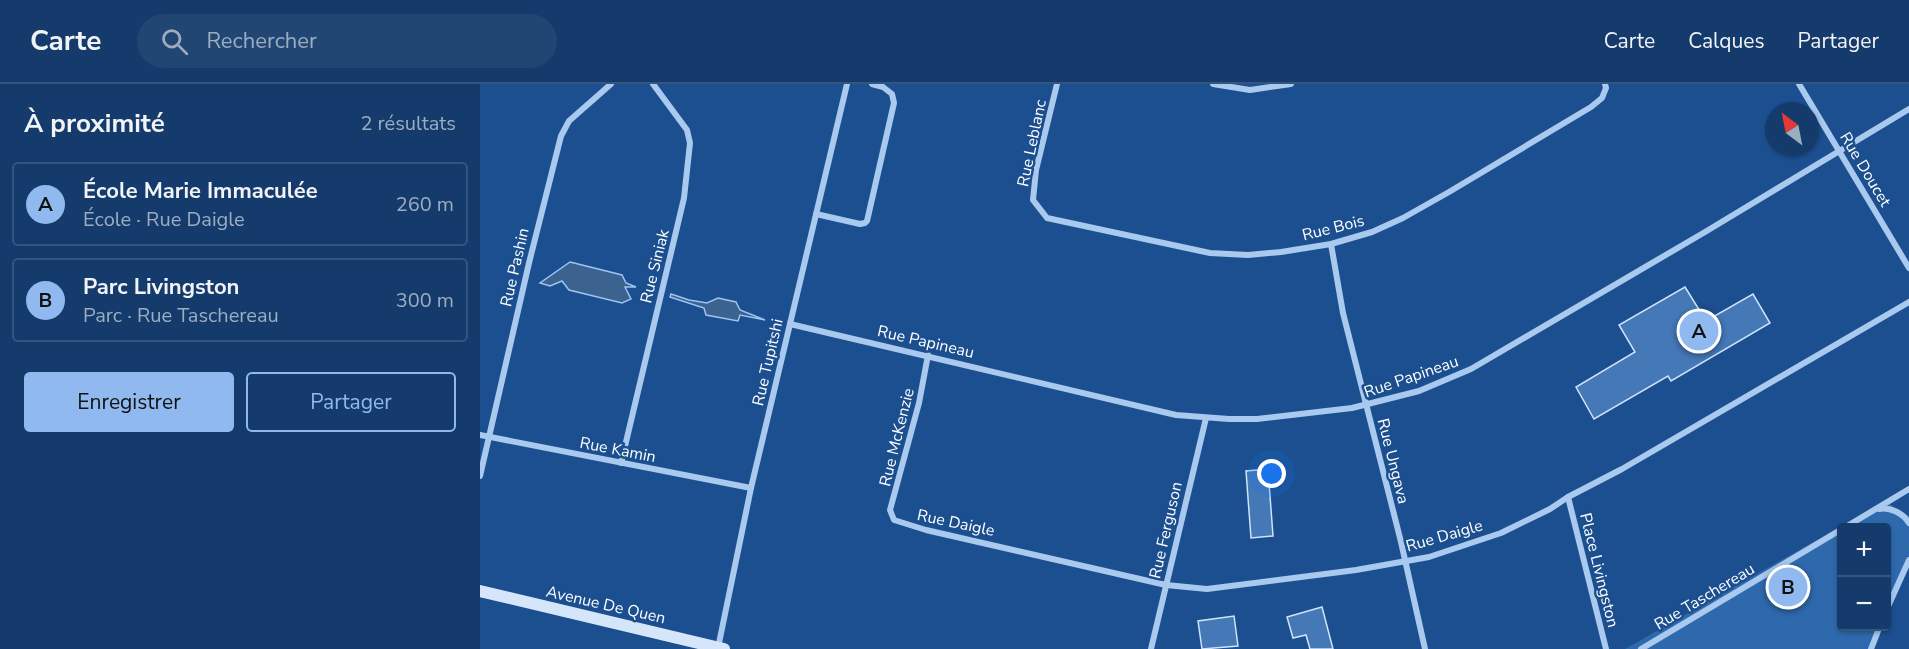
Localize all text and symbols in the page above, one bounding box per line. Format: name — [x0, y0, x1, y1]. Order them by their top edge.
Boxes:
search box — [137, 14, 557, 68]
text: Carte — [30, 22, 101, 60]
icon: search — [158, 25, 191, 58]
text: Rechercher — [206, 26, 317, 56]
text: Carte — [1604, 27, 1655, 55]
text: Calques — [1688, 27, 1765, 55]
text: Partager — [1798, 27, 1879, 55]
street label: Rue Leblanc — [1012, 97, 1052, 189]
north arrow — [1765, 102, 1819, 156]
text: À proximité — [24, 106, 165, 141]
text: 2 résultats — [360, 110, 456, 137]
street label: Rue Doucet — [1834, 128, 1896, 211]
text: École Marie Immaculée — [83, 176, 318, 206]
text: A — [38, 191, 53, 218]
text: 260 m — [396, 191, 454, 218]
text: École · Rue Daigle — [83, 206, 245, 233]
street label: Rue Bois — [1300, 210, 1367, 246]
street label: Rue Pashin — [495, 226, 535, 309]
street label: Rue Siniak — [635, 226, 675, 305]
text: Parc Livingston — [83, 272, 240, 302]
text: B — [39, 287, 52, 314]
text: 300 m — [396, 287, 454, 314]
text: Parc · Rue Taschereau — [83, 302, 279, 329]
pin: A — [1680, 308, 1718, 354]
street label: Rue Tupitshi — [747, 316, 789, 408]
street label: Rue Papineau — [875, 320, 976, 364]
street label: Rue Papineau — [1361, 350, 1462, 403]
button: Enregistrer — [24, 372, 234, 432]
button: Partager — [246, 372, 456, 432]
street label: Rue McKenzie — [874, 386, 920, 489]
street label: Rue Ungava — [1372, 416, 1414, 506]
street label: Rue Kamin — [578, 432, 658, 468]
your location — [1257, 459, 1286, 488]
street label: Rue Ferguson — [1144, 480, 1188, 581]
street label: Rue Daigle — [915, 504, 997, 542]
street label: Place Livingston — [1574, 511, 1624, 630]
street label: Rue Daigle — [1403, 515, 1485, 557]
map controls — [1837, 523, 1891, 631]
button: + — [1837, 523, 1891, 577]
street label: Rue Taschereau — [1650, 558, 1759, 636]
pin: B — [1768, 564, 1808, 610]
button: − — [1837, 577, 1891, 631]
street label: Avenue De Quen — [544, 581, 668, 629]

